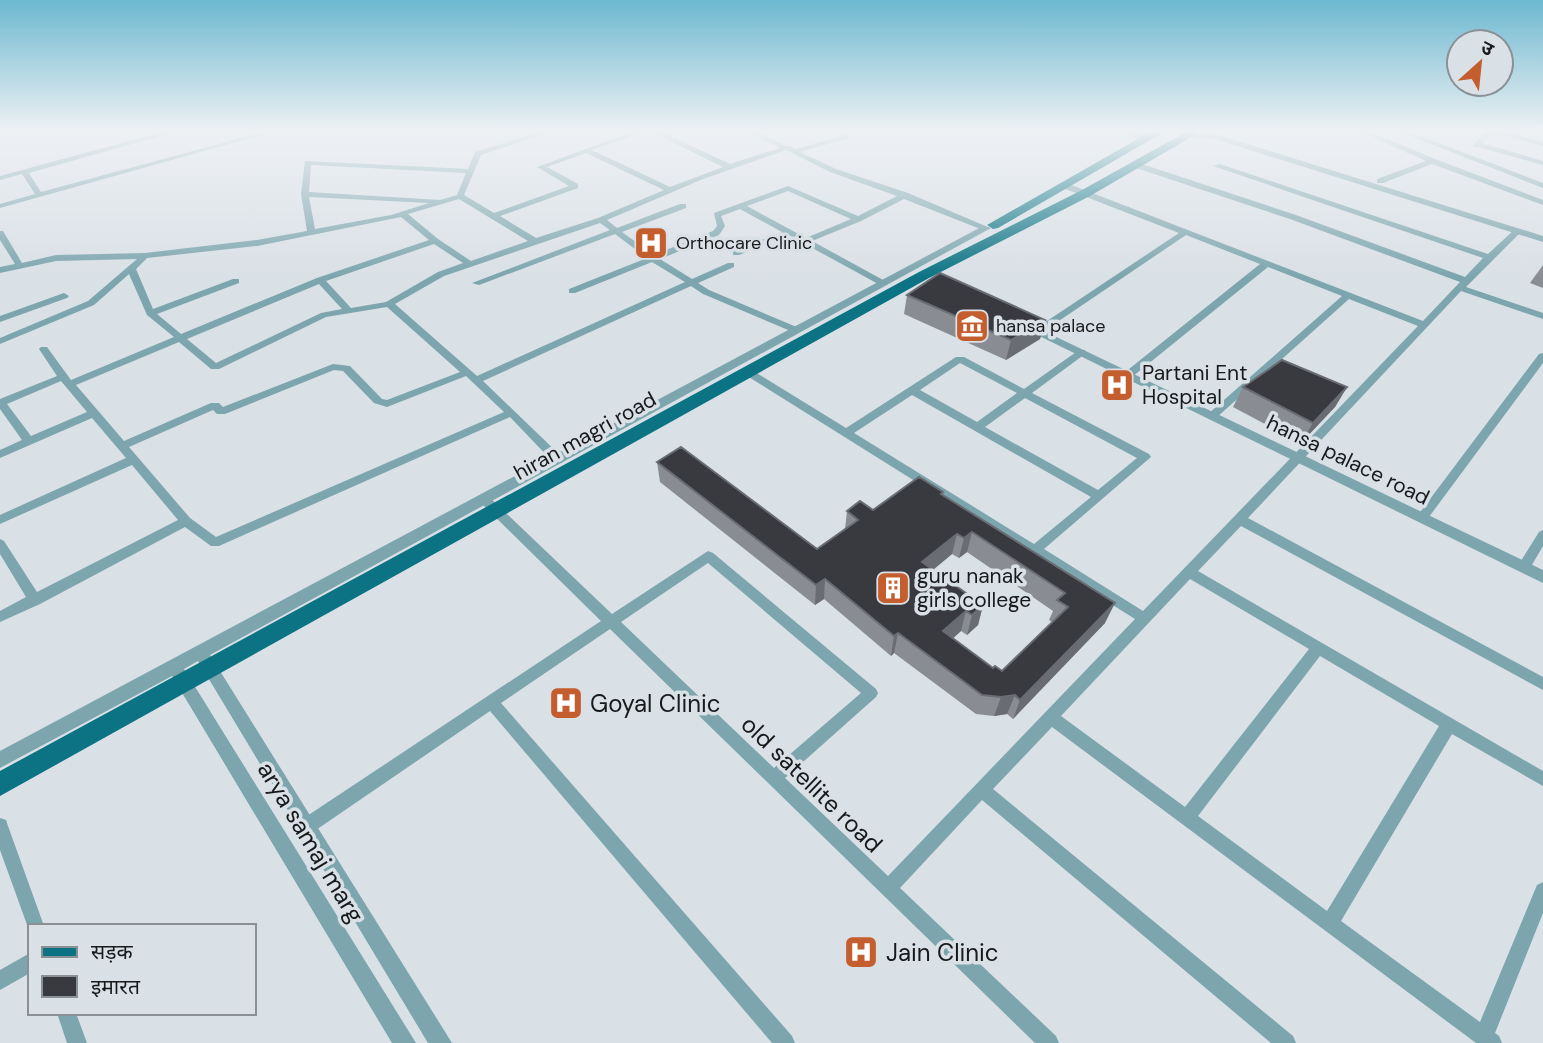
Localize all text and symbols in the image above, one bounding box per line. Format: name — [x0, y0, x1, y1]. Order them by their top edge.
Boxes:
north arrow — [1445, 28, 1515, 98]
text: उ — [1477, 35, 1499, 62]
hospital icon: Orthocare Clinic — [632, 224, 670, 262]
place label: Orthocare Clinic — [676, 231, 812, 255]
museum icon: hansa palace — [953, 307, 991, 345]
place label: hansa palace — [996, 314, 1105, 338]
place label: Partani Ent Hospital — [1142, 359, 1247, 411]
hospital icon: Partani Ent Hospital — [1098, 366, 1136, 404]
street label: hiran magri road — [509, 385, 661, 487]
street label: hansa palace road — [1262, 408, 1434, 512]
place label: guru nanak girls college — [917, 562, 1031, 614]
building icon: guru nanak girls college — [874, 569, 912, 607]
hospital icon: Goyal Clinic — [547, 684, 585, 722]
place label: Goyal Clinic — [590, 688, 720, 719]
street label: old satellite road — [735, 709, 889, 859]
street label: arya samaj marg — [251, 756, 371, 928]
legend — [28, 924, 256, 1015]
hospital icon: Jain Clinic — [842, 933, 880, 971]
place label: Jain Clinic — [886, 937, 999, 968]
text: सड़क — [91, 938, 133, 966]
text: इमारत — [91, 973, 141, 1001]

